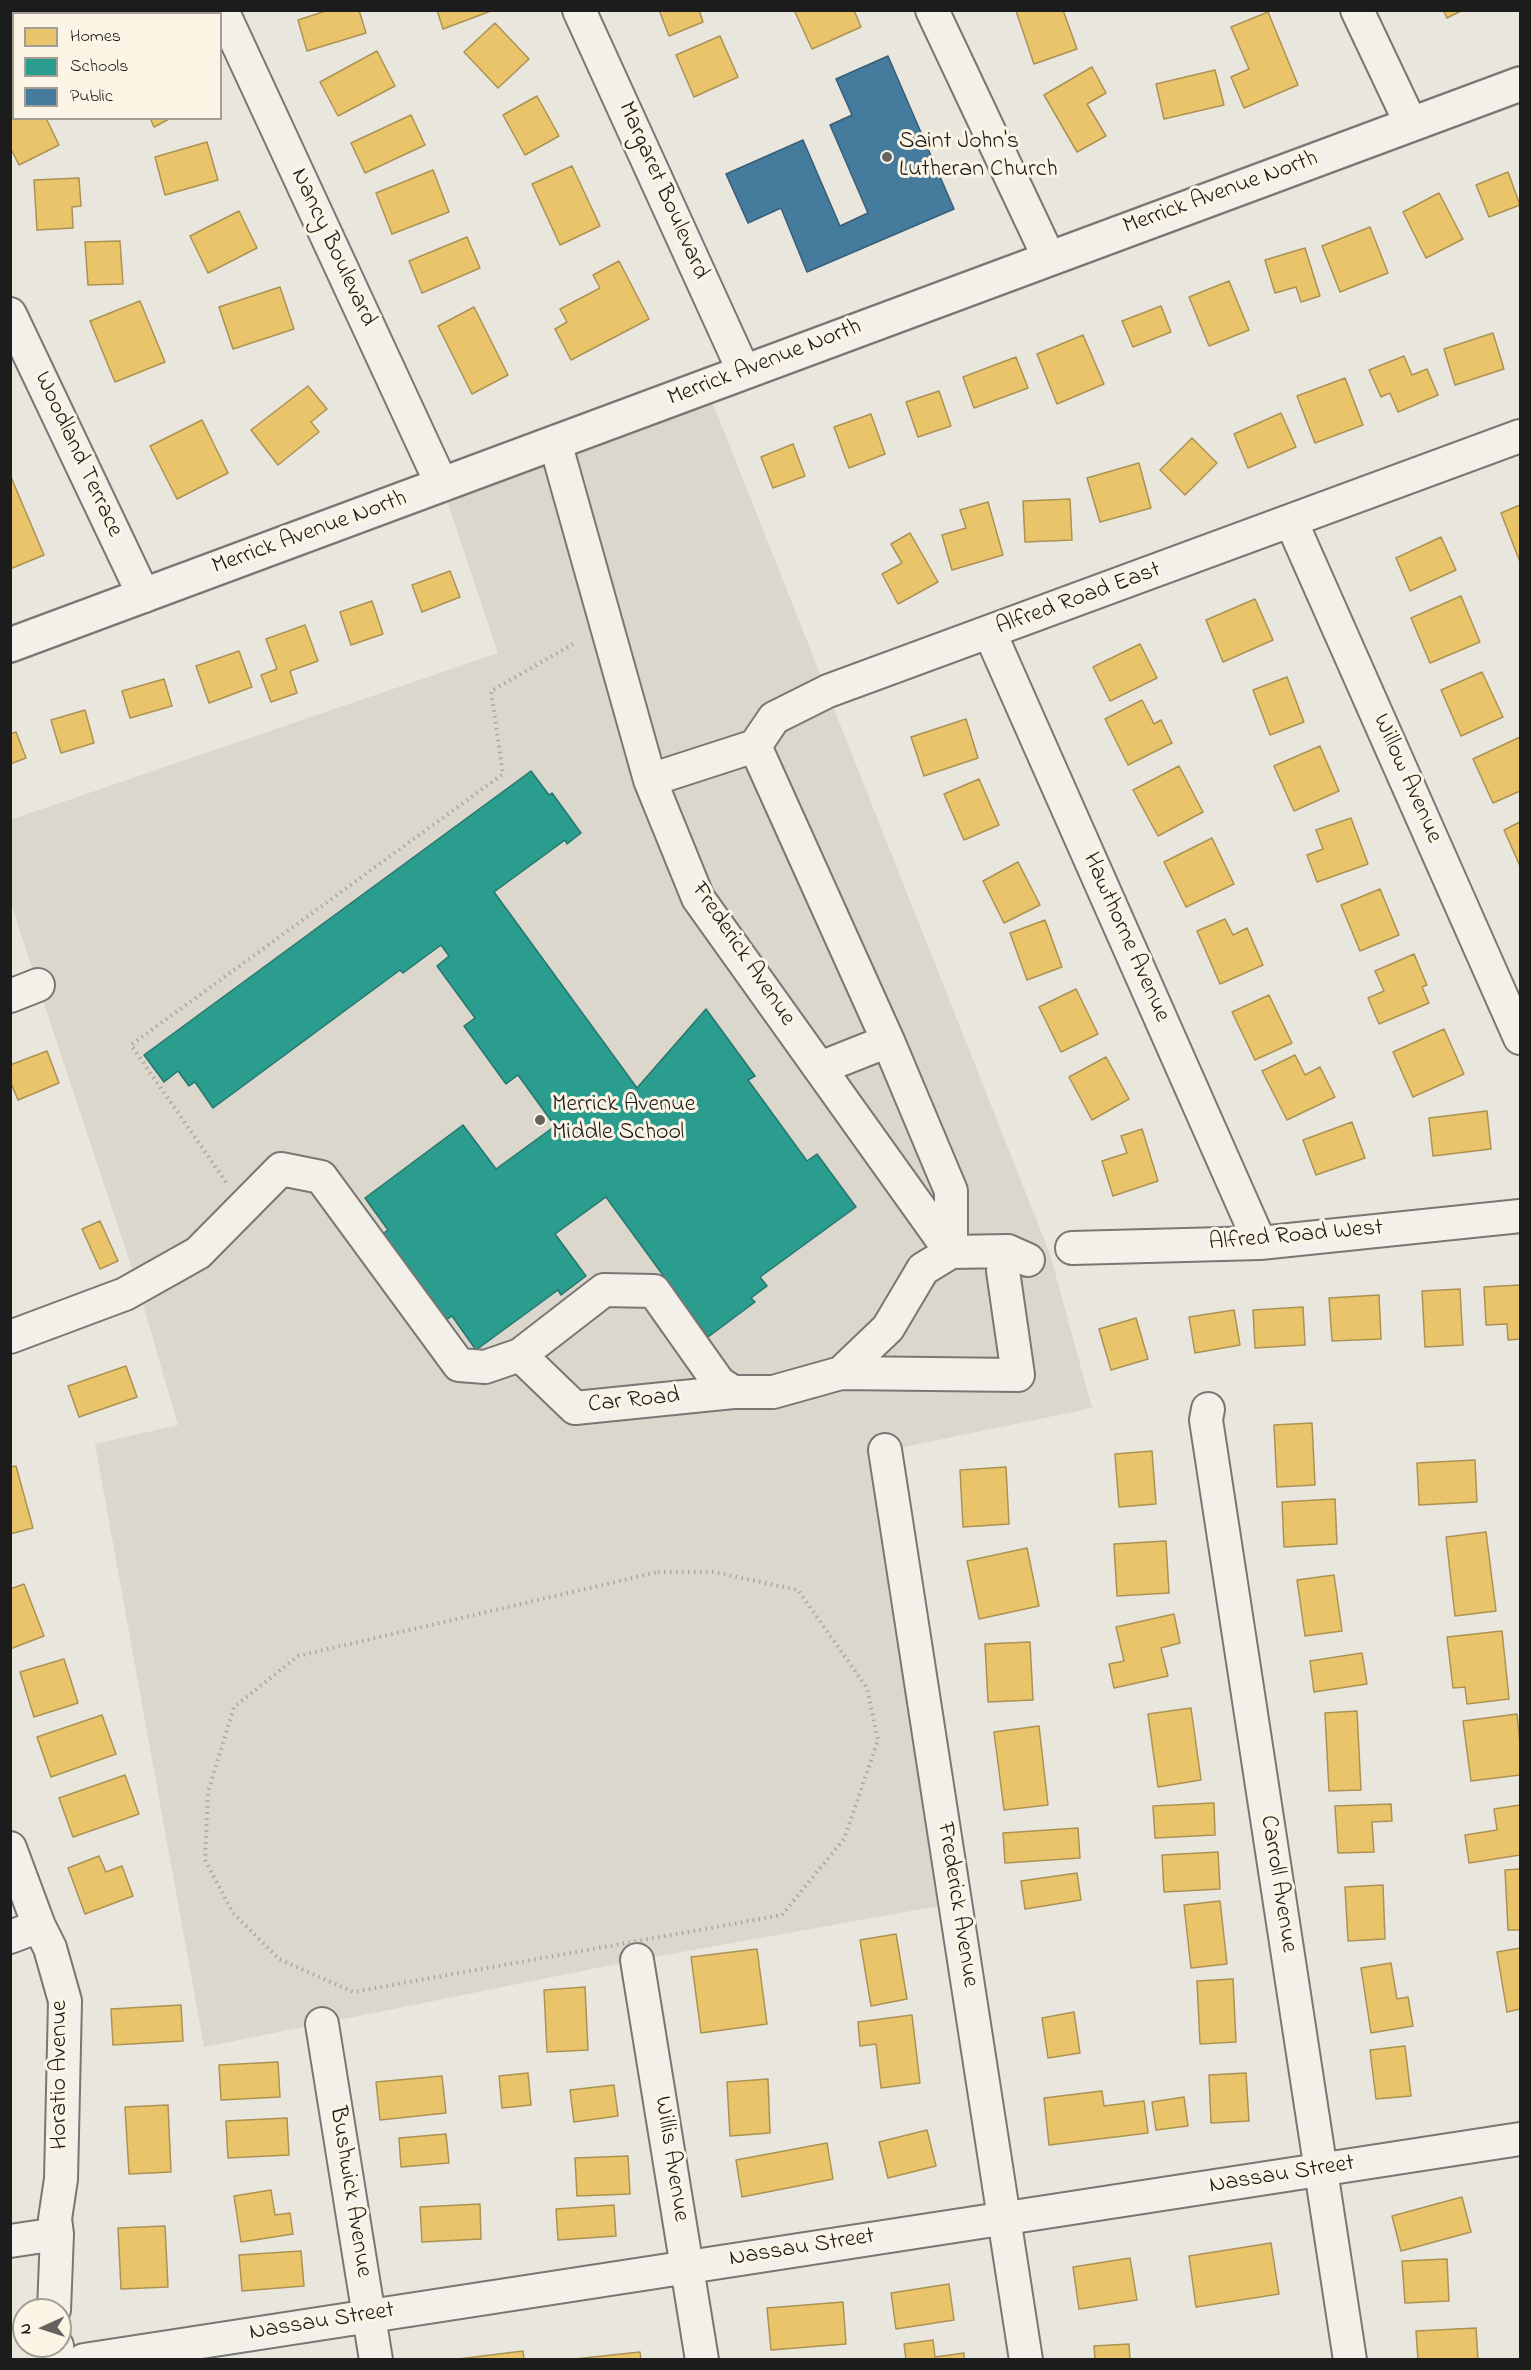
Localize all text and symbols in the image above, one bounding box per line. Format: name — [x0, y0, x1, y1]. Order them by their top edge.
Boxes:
legend — [12, 12, 222, 120]
text: Homes — [70, 24, 121, 50]
text: Schools — [70, 54, 128, 80]
text: Public — [70, 84, 113, 110]
street label: Margaret Boulevard — [610, 98, 714, 284]
place label: Saint John's Lutheran Church — [899, 129, 1058, 185]
street label: Merrick Avenue North — [1120, 145, 1322, 243]
marker: Saint John's Lutheran Church — [880, 150, 894, 164]
street label: Nancy Boulevard — [283, 164, 381, 332]
street label: Merrick Avenue North — [664, 314, 866, 414]
street label: Woodland Terrace — [26, 368, 128, 542]
street label: Merrick Avenue North — [209, 485, 411, 583]
street label: Alfred Road East — [993, 557, 1165, 643]
street label: Willow Avenue — [1365, 710, 1447, 848]
street label: Hawthorne Avenue — [1075, 849, 1175, 1027]
street label: Frederick Avenue — [683, 878, 801, 1032]
place label: Merrick Avenue Middle School — [552, 1092, 695, 1148]
marker: Merrick Avenue Middle School — [533, 1113, 547, 1127]
street label: Alfred Road West — [1208, 1215, 1384, 1259]
street label: Car Road — [587, 1383, 681, 1421]
street label: Carroll Avenue — [1252, 1813, 1302, 1955]
street label: Frederick Avenue — [929, 1820, 983, 1990]
street label: Horatio Avenue — [47, 2000, 75, 2150]
street label: Willis Avenue — [646, 2094, 694, 2224]
street label: Bushwick Avenue — [321, 2105, 377, 2279]
street label: Nassau Street — [1207, 2150, 1357, 2202]
street label: Nassau Street — [727, 2223, 877, 2275]
street label: Nassau Street — [247, 2297, 397, 2349]
north arrow — [12, 2298, 72, 2358]
text: N — [14, 2323, 38, 2335]

